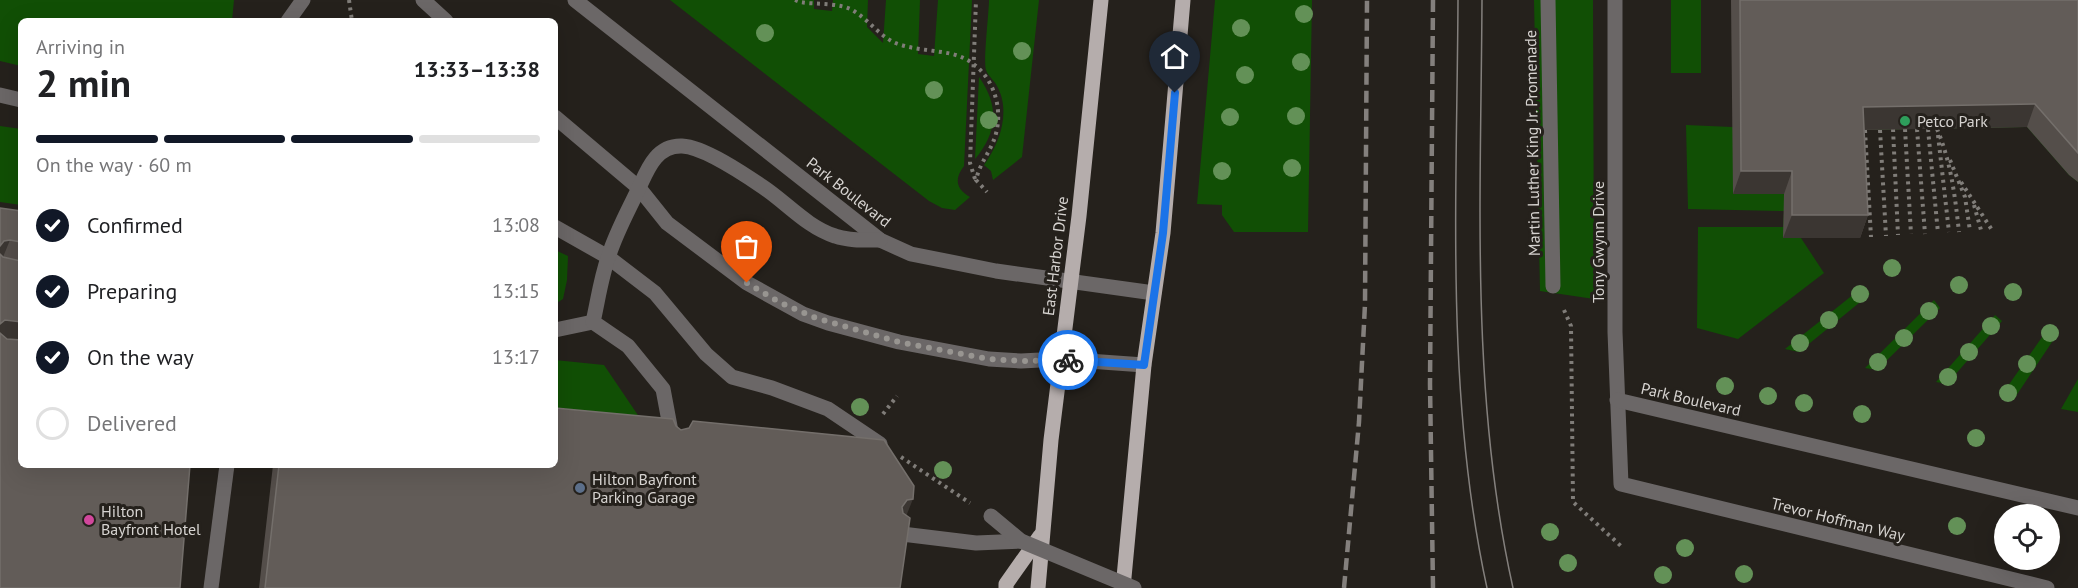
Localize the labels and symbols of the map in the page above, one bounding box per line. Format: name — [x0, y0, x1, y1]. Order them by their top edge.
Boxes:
street label: Martin Luther King Jr. Promenade — [1520, 30, 1544, 256]
pin — [1149, 31, 1200, 93]
place label: Petco Park — [1917, 111, 1988, 131]
marker: Petco Park — [1898, 114, 1912, 128]
street label: Park Boulevard — [803, 153, 895, 231]
street label: Tony Gwynn Drive — [1588, 181, 1608, 303]
street label: East Harbor Drive — [1038, 195, 1072, 317]
pin — [721, 221, 772, 283]
courier — [1038, 330, 1098, 390]
street label: Park Boulevard — [1639, 378, 1743, 420]
place label: Hilton Bayfront Parking Garage — [592, 469, 697, 507]
marker: Hilton Bayfront Parking Garage — [573, 481, 587, 495]
street label: Trevor Hoffman Way — [1769, 493, 1908, 545]
place label: Hilton Bayfront Hotel — [101, 501, 201, 539]
marker: Hilton Bayfront Hotel — [82, 513, 96, 527]

